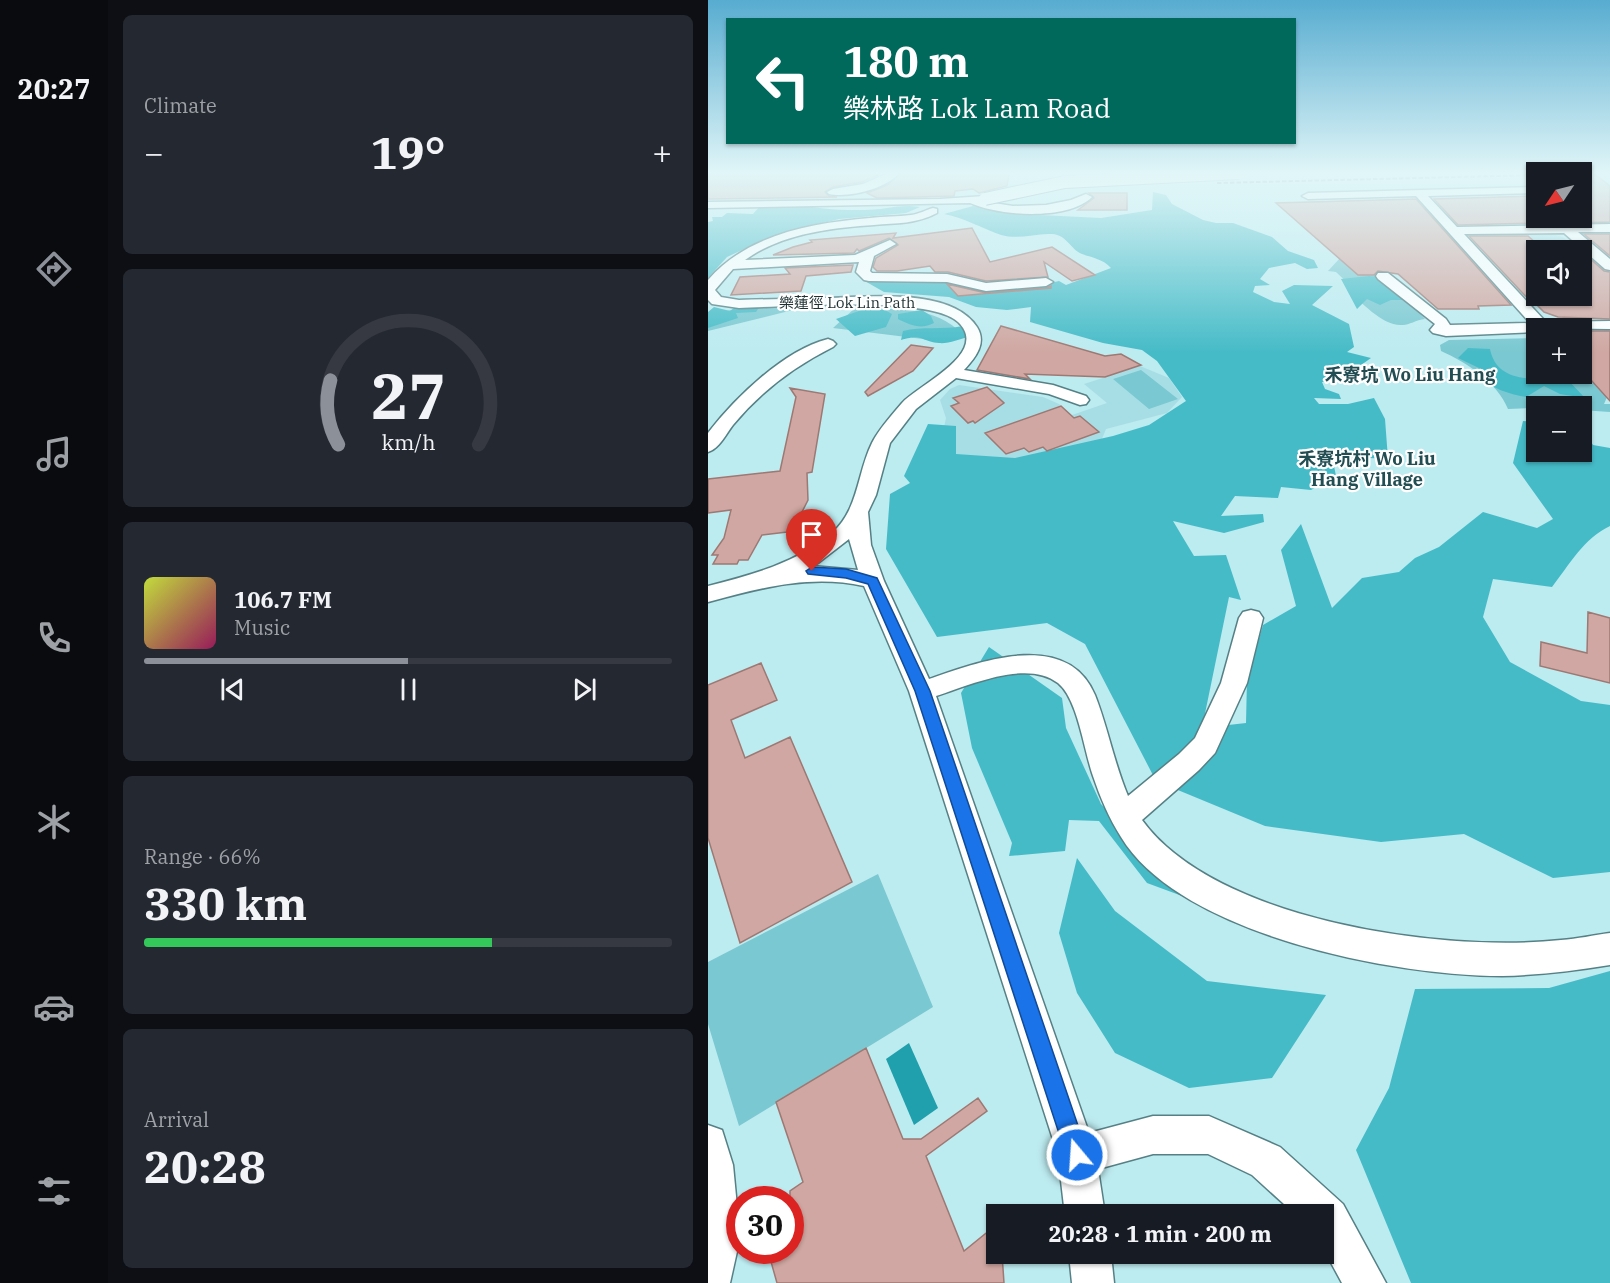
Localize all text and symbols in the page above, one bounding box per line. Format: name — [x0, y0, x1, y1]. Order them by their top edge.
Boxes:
text: 180 m — [843, 34, 969, 89]
icon: left — [744, 42, 822, 120]
text: 20:27 — [18, 71, 90, 106]
text: 樂林路 Lok Lam Road — [843, 90, 1111, 125]
text: Climate — [144, 92, 217, 119]
text: 19° — [370, 123, 446, 181]
text: − — [144, 131, 164, 174]
text: + — [652, 131, 672, 174]
north arrow — [1526, 162, 1592, 228]
map controls — [1526, 162, 1592, 462]
button: sound — [1526, 240, 1592, 306]
icon: directions — [33, 248, 75, 290]
street label: 樂蓮徑 Lok Lin Path — [779, 293, 915, 312]
button: + — [1526, 318, 1592, 384]
text: 27 — [371, 355, 445, 436]
district label: 禾寮坑 Wo Liu Hang — [1325, 363, 1496, 386]
button: − — [1526, 396, 1592, 462]
text: km/h — [381, 428, 435, 456]
icon: music — [33, 433, 75, 475]
district label: 禾寮坑村 Wo Liu Hang Village — [1298, 447, 1436, 491]
pin — [786, 509, 837, 571]
icon: arrive — [795, 518, 828, 551]
text: 106.7 FM — [234, 585, 332, 614]
text: Music — [234, 614, 290, 641]
icon: phone — [33, 617, 75, 659]
icon: previous — [216, 673, 249, 706]
icon: pause — [392, 673, 425, 706]
icon: next — [568, 673, 601, 706]
icon: climate — [33, 801, 75, 843]
text: Range · 66% — [144, 843, 261, 870]
text: 330 km — [144, 874, 307, 932]
icon: car — [33, 986, 75, 1028]
text: Arrival — [144, 1106, 209, 1133]
position arrow — [1045, 1123, 1109, 1187]
text: 20:28 — [144, 1137, 266, 1195]
icon: filters — [33, 1170, 75, 1212]
speed limit sign: 30 — [726, 1186, 804, 1264]
text: 20:28 · 1 min · 200 m — [1048, 1219, 1272, 1248]

